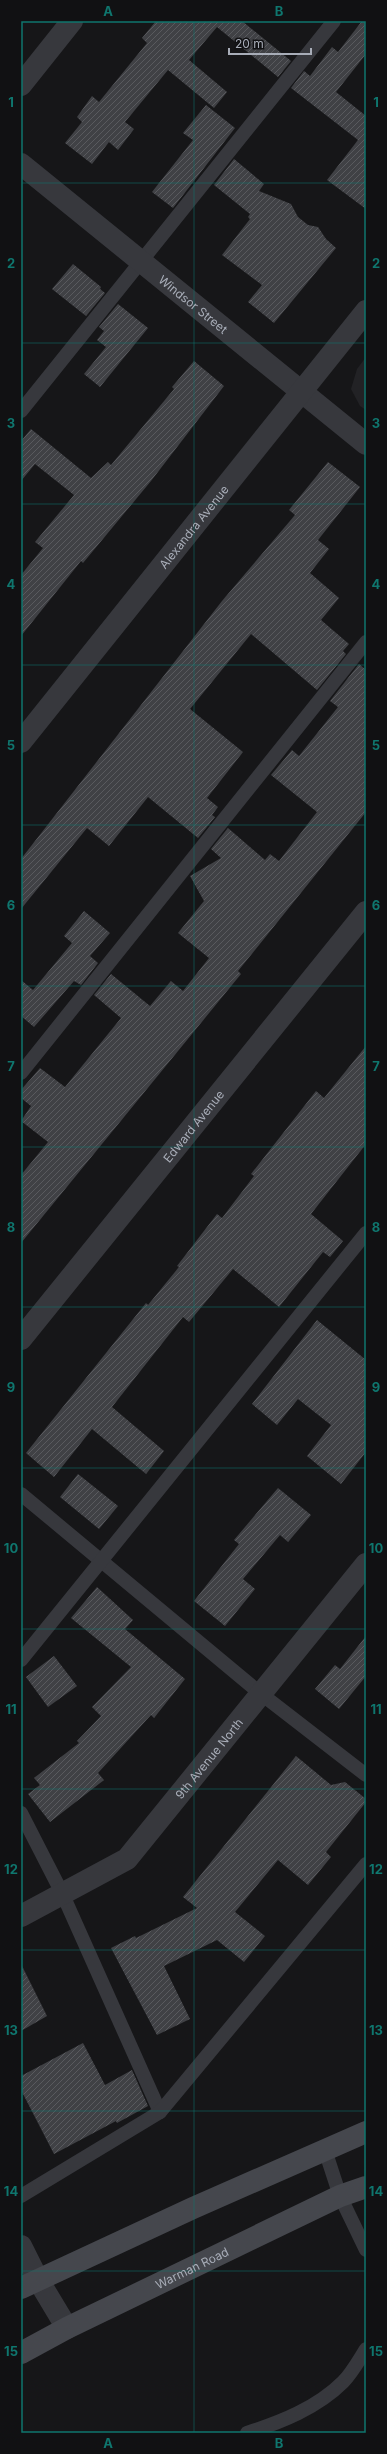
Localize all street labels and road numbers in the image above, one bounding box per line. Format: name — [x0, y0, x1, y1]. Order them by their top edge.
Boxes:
street label: Windsor Street — [156, 271, 231, 336]
street label: Alexandra Avenue — [156, 482, 231, 571]
street label: Edward Avenue — [160, 1087, 227, 1165]
street label: 9th Avenue North — [171, 1715, 246, 1802]
street label: Warman Road — [153, 2244, 231, 2292]

